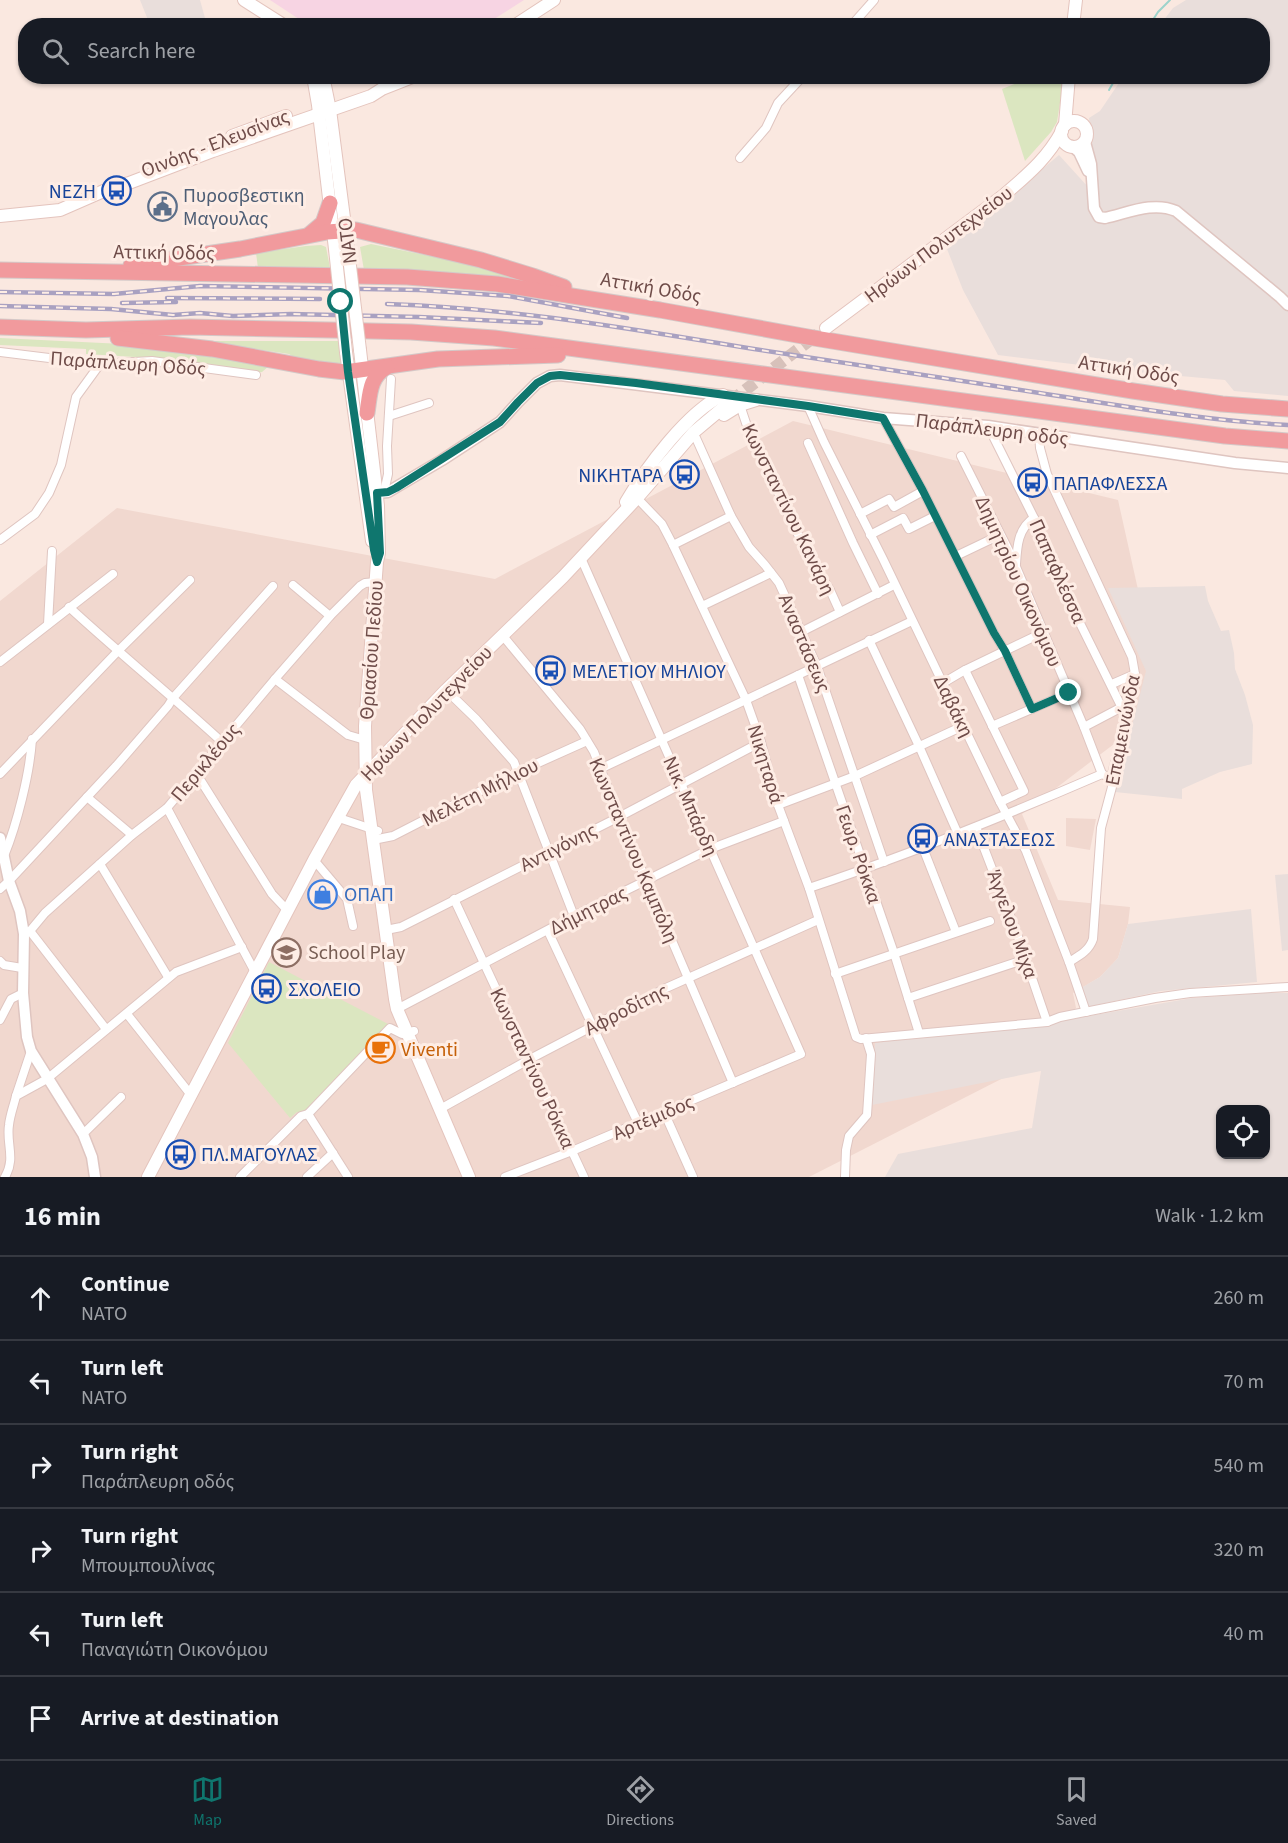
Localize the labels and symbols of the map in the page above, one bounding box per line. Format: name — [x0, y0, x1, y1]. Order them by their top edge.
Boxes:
street label: Οινόης - Ελευσίνας — [137, 103, 294, 185]
bus stop icon: ΝΕΖΗ — [101, 175, 133, 207]
place label: ΝΕΖΗ — [49, 178, 96, 206]
street label: Ηρώων Πολυτεχνείου — [859, 180, 1019, 310]
place label: Πυροσβεστικη Μαγουλας — [183, 182, 304, 233]
public building icon: Πυροσβεστικη Μαγουλας — [146, 190, 178, 222]
street label: ΝΑΤΟ — [331, 216, 365, 266]
street label: Αττική Οδός — [113, 238, 215, 268]
street label: Αττική Οδός — [598, 265, 704, 311]
route start — [327, 288, 353, 314]
street label: Παράπλευρη Οδός — [49, 345, 207, 383]
street label: Αττική Οδός — [1077, 348, 1181, 392]
street label: Παράπλευρη οδός — [914, 407, 1070, 453]
street label: Κωνσταντίνου Κανάρη — [734, 419, 842, 600]
bus stop icon: ΝΙΚΗΤΑΡΑ — [668, 459, 700, 491]
place label: ΝΙΚΗΤΑΡΑ — [578, 462, 663, 490]
bus stop icon: ΠΑΠΑΦΛΕΣΣΑ — [1016, 467, 1048, 499]
place label: ΠΑΠΑΦΛΕΣΣΑ — [1053, 470, 1168, 498]
street label: Δημητρίου Οικονόμου — [968, 491, 1068, 671]
street label: Παπαφλέσσα — [1022, 515, 1093, 628]
street label: Θριασίου Πεδίου — [353, 579, 391, 721]
street label: Αναστάσεως — [771, 590, 838, 697]
street label: Ηρώων Πολυτεχνείου — [354, 639, 499, 788]
bus stop icon: ΜΕΛΕΤΙΟΥ ΜΗΛΙΟΥ — [535, 655, 567, 687]
place label: ΜΕΛΕΤΙΟΥ ΜΗΛΙΟΥ — [572, 658, 726, 686]
street label: Δαβάκη — [926, 671, 980, 742]
street label: Επαμεινώνδα — [1099, 672, 1147, 788]
route end — [1055, 679, 1081, 705]
street label: Περικλέους — [164, 717, 247, 808]
street label: Νικηταρά — [740, 721, 790, 807]
street label: Μελέτη Μήλιου — [417, 752, 543, 834]
street label: Νικ. Μπάρδη — [656, 752, 725, 861]
street label: Κωνσταντίνου Καμπόλη — [581, 753, 685, 947]
street label: Γεωρ. Ρόκκα — [828, 801, 888, 908]
street label: Αντιγόνης — [515, 816, 602, 879]
bus stop icon: ΑΝΑΣΤΑΣΕΩΣ — [907, 823, 939, 855]
place label: ΑΝΑΣΤΑΣΕΩΣ — [944, 826, 1055, 854]
street label: Άγγελου Μίχα — [979, 866, 1045, 982]
shop icon: ΟΠΑΠ — [307, 878, 339, 910]
street label: Δήμητρας — [545, 879, 633, 942]
place label: ΟΠΑΠ — [344, 881, 394, 909]
school or university icon: School Play — [271, 936, 303, 968]
place label: School Play — [308, 939, 406, 967]
bus stop icon: ΣΧΟΛΕΙΟ — [251, 973, 283, 1005]
place label: ΣΧΟΛΕΙΟ — [288, 976, 361, 1004]
street label: Αφροδίτης — [580, 977, 673, 1043]
street label: Κωνσταντίνου Ρόκκα — [482, 983, 582, 1154]
cafe icon: Viventi — [364, 1033, 396, 1065]
place label: Viventi — [401, 1036, 458, 1064]
street label: Αρτέμιδος — [608, 1088, 699, 1148]
bus stop icon: ΠΛ.ΜΑΓΟΥΛΑΣ — [164, 1138, 196, 1170]
place label: ΠΛ.ΜΑΓΟΥΛΑΣ — [201, 1141, 318, 1169]

